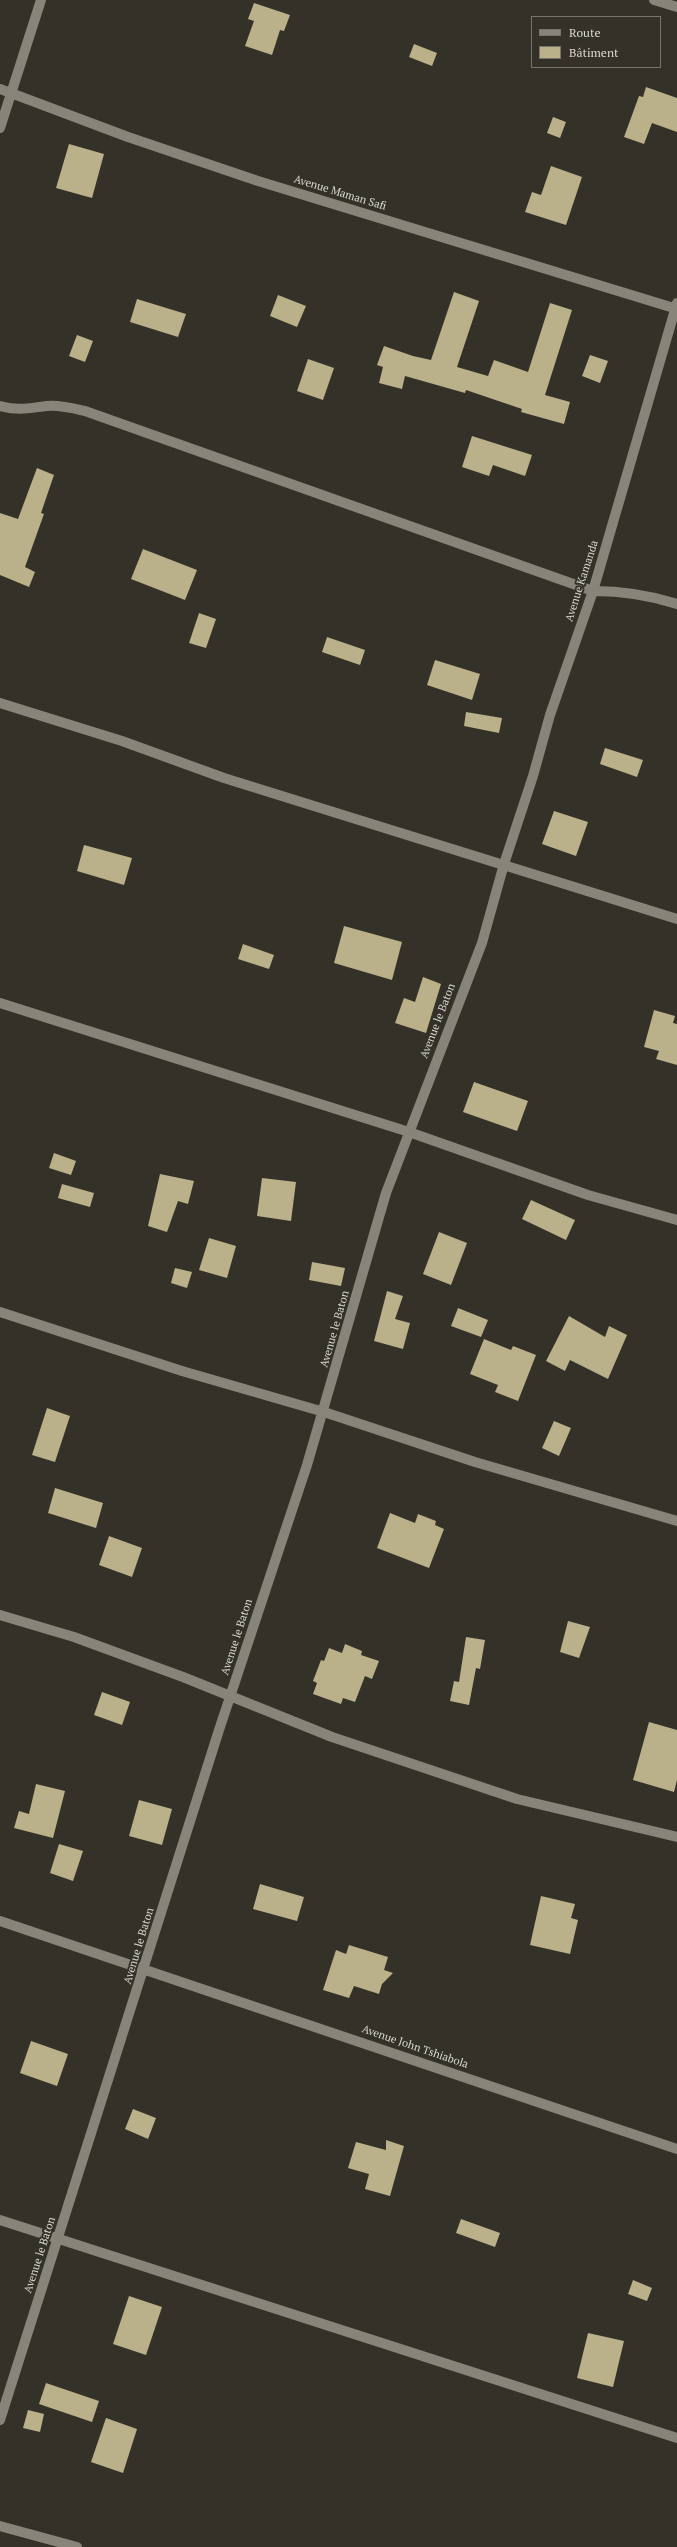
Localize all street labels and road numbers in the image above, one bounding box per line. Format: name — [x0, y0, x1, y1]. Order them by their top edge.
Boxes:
street label: Avenue Maman Safi — [292, 173, 388, 213]
street label: Avenue Kamanda — [563, 539, 601, 623]
street label: Avenue le Baton — [418, 982, 458, 1060]
street label: Avenue le Baton — [318, 1289, 352, 1369]
street label: Avenue le Baton — [218, 1597, 256, 1677]
street label: Avenue le Baton — [121, 1906, 157, 1986]
street label: Avenue John Tshiabola — [360, 2023, 470, 2071]
street label: Avenue le Baton — [21, 2215, 59, 2295]

